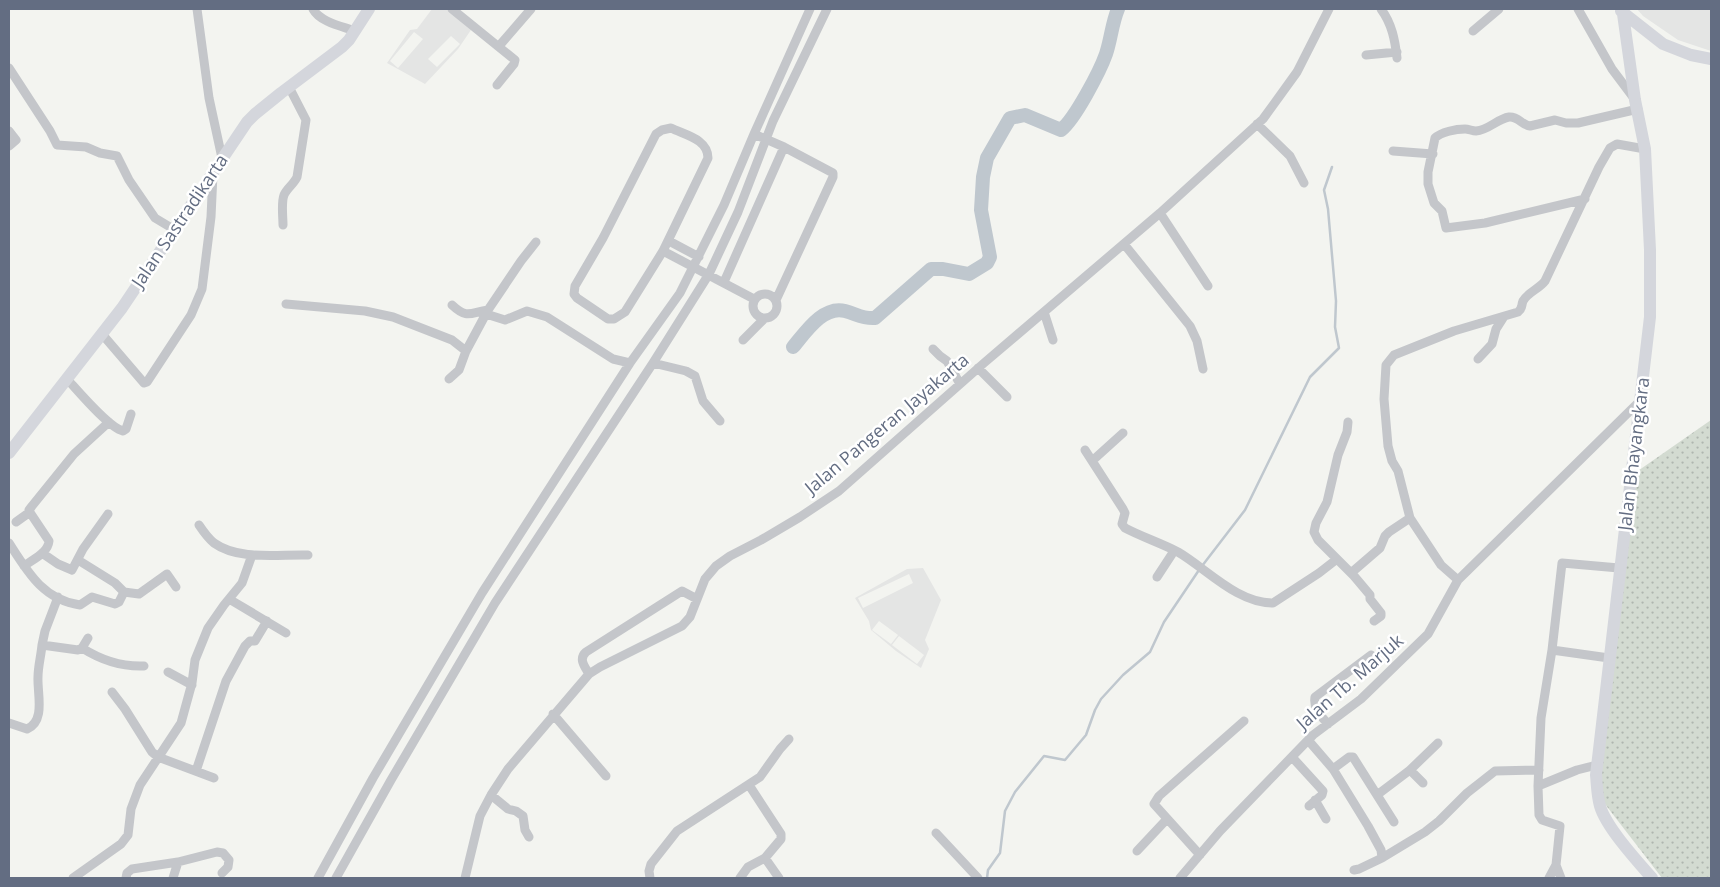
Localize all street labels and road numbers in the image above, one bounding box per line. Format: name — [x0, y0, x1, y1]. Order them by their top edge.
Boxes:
street label: Jalan Sastradikarta — [124, 149, 233, 294]
street label: Jalan Pangeran Jayakarta — [798, 348, 973, 500]
street label: Jalan Bhayangkara — [1611, 376, 1654, 534]
street label: Jalan Tb. Marjuk — [1289, 628, 1408, 736]

